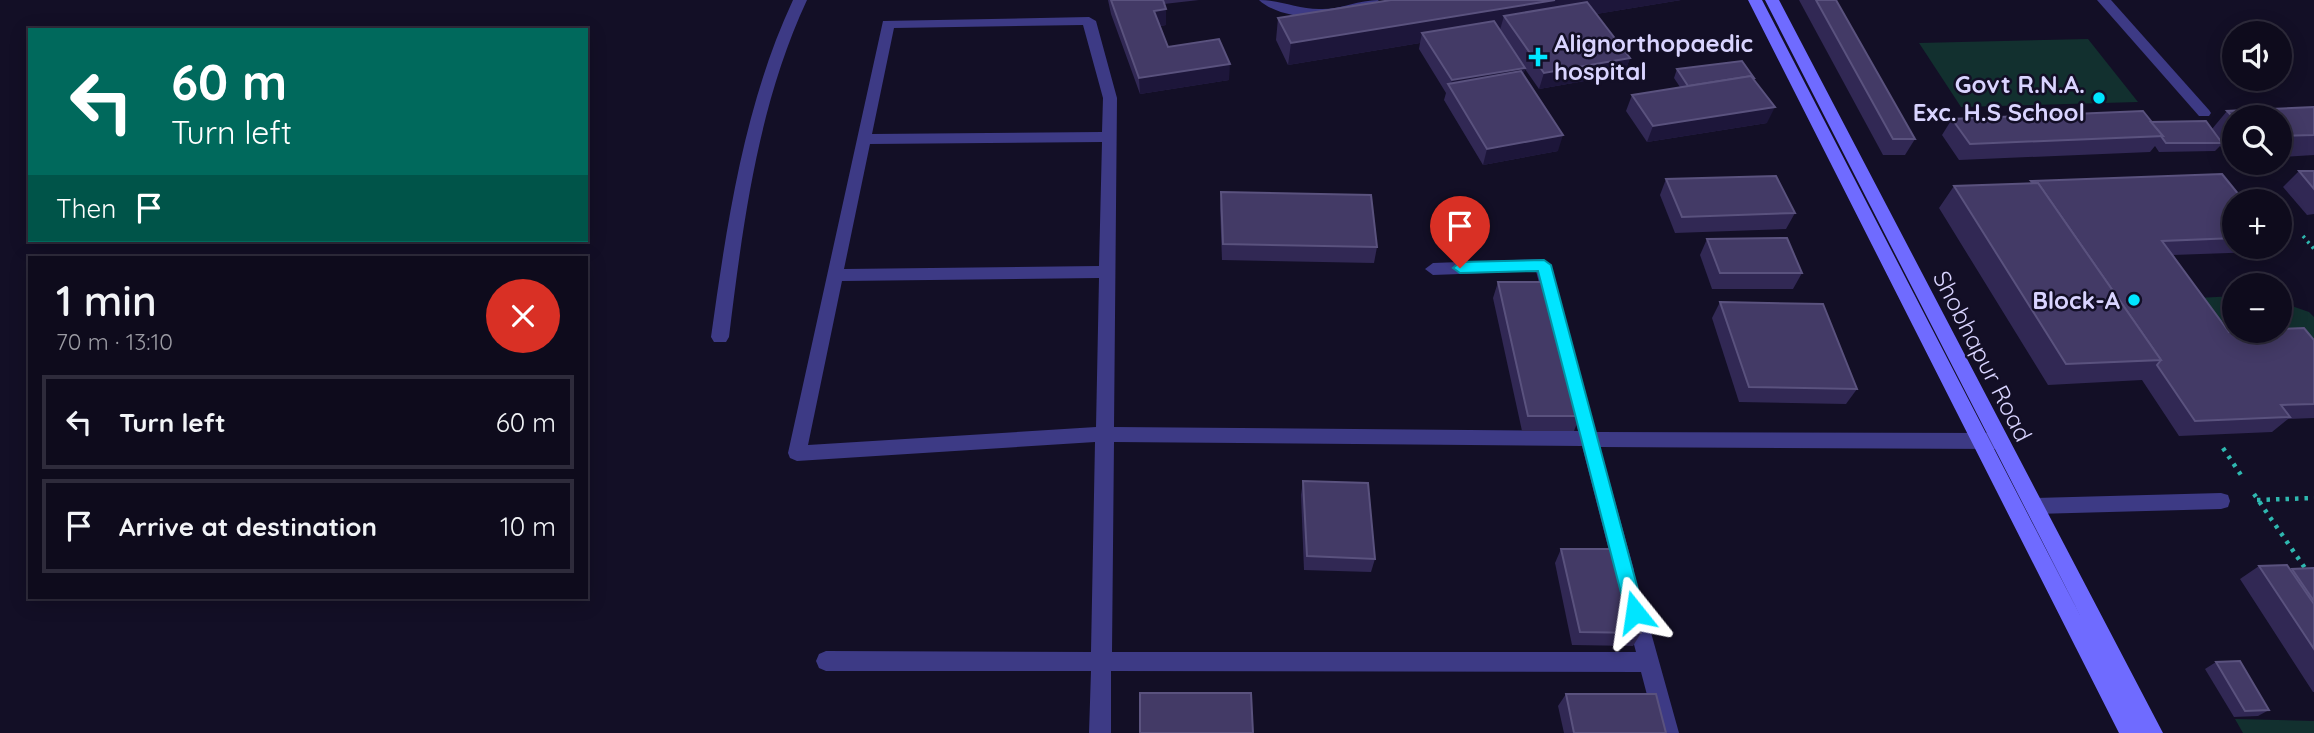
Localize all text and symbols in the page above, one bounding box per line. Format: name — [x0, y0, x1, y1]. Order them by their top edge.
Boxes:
map controls — [2222, 21, 2292, 343]
button: sound — [2222, 21, 2292, 91]
place label: Alignorthopaedic hospital — [1554, 28, 1753, 86]
marker: Alignorthopaedic hospital — [1528, 47, 1548, 67]
text: 60 m — [171, 51, 287, 112]
icon: left — [56, 56, 147, 147]
place label: Govt R.N.A. Exc. H.S School — [1913, 69, 2085, 127]
marker: Govt R.N.A. Exc. H.S School — [2091, 90, 2107, 106]
button: search — [2222, 105, 2292, 175]
text: Turn left — [171, 112, 292, 152]
icon: arrive — [130, 189, 168, 227]
button: + — [2222, 189, 2292, 259]
text: Then — [56, 192, 116, 225]
pin — [1430, 196, 1490, 268]
icon: arrive — [1441, 207, 1479, 245]
street label: Shobhapur Road — [1927, 265, 2039, 447]
button: − — [2222, 273, 2292, 343]
text: 1 min — [56, 274, 157, 327]
button: close — [486, 279, 560, 353]
place label: Block-A — [2032, 285, 2121, 315]
marker: Block-A — [2126, 292, 2142, 308]
text: 70 m · 13:10 — [56, 327, 173, 356]
icon: left — [60, 403, 98, 441]
text: Turn left — [119, 406, 226, 439]
text: 60 m — [496, 406, 556, 439]
icon: arrive — [60, 507, 98, 545]
text: Arrive at destination — [119, 510, 377, 543]
text: 10 m — [500, 510, 556, 543]
position arrow — [1598, 575, 1672, 649]

